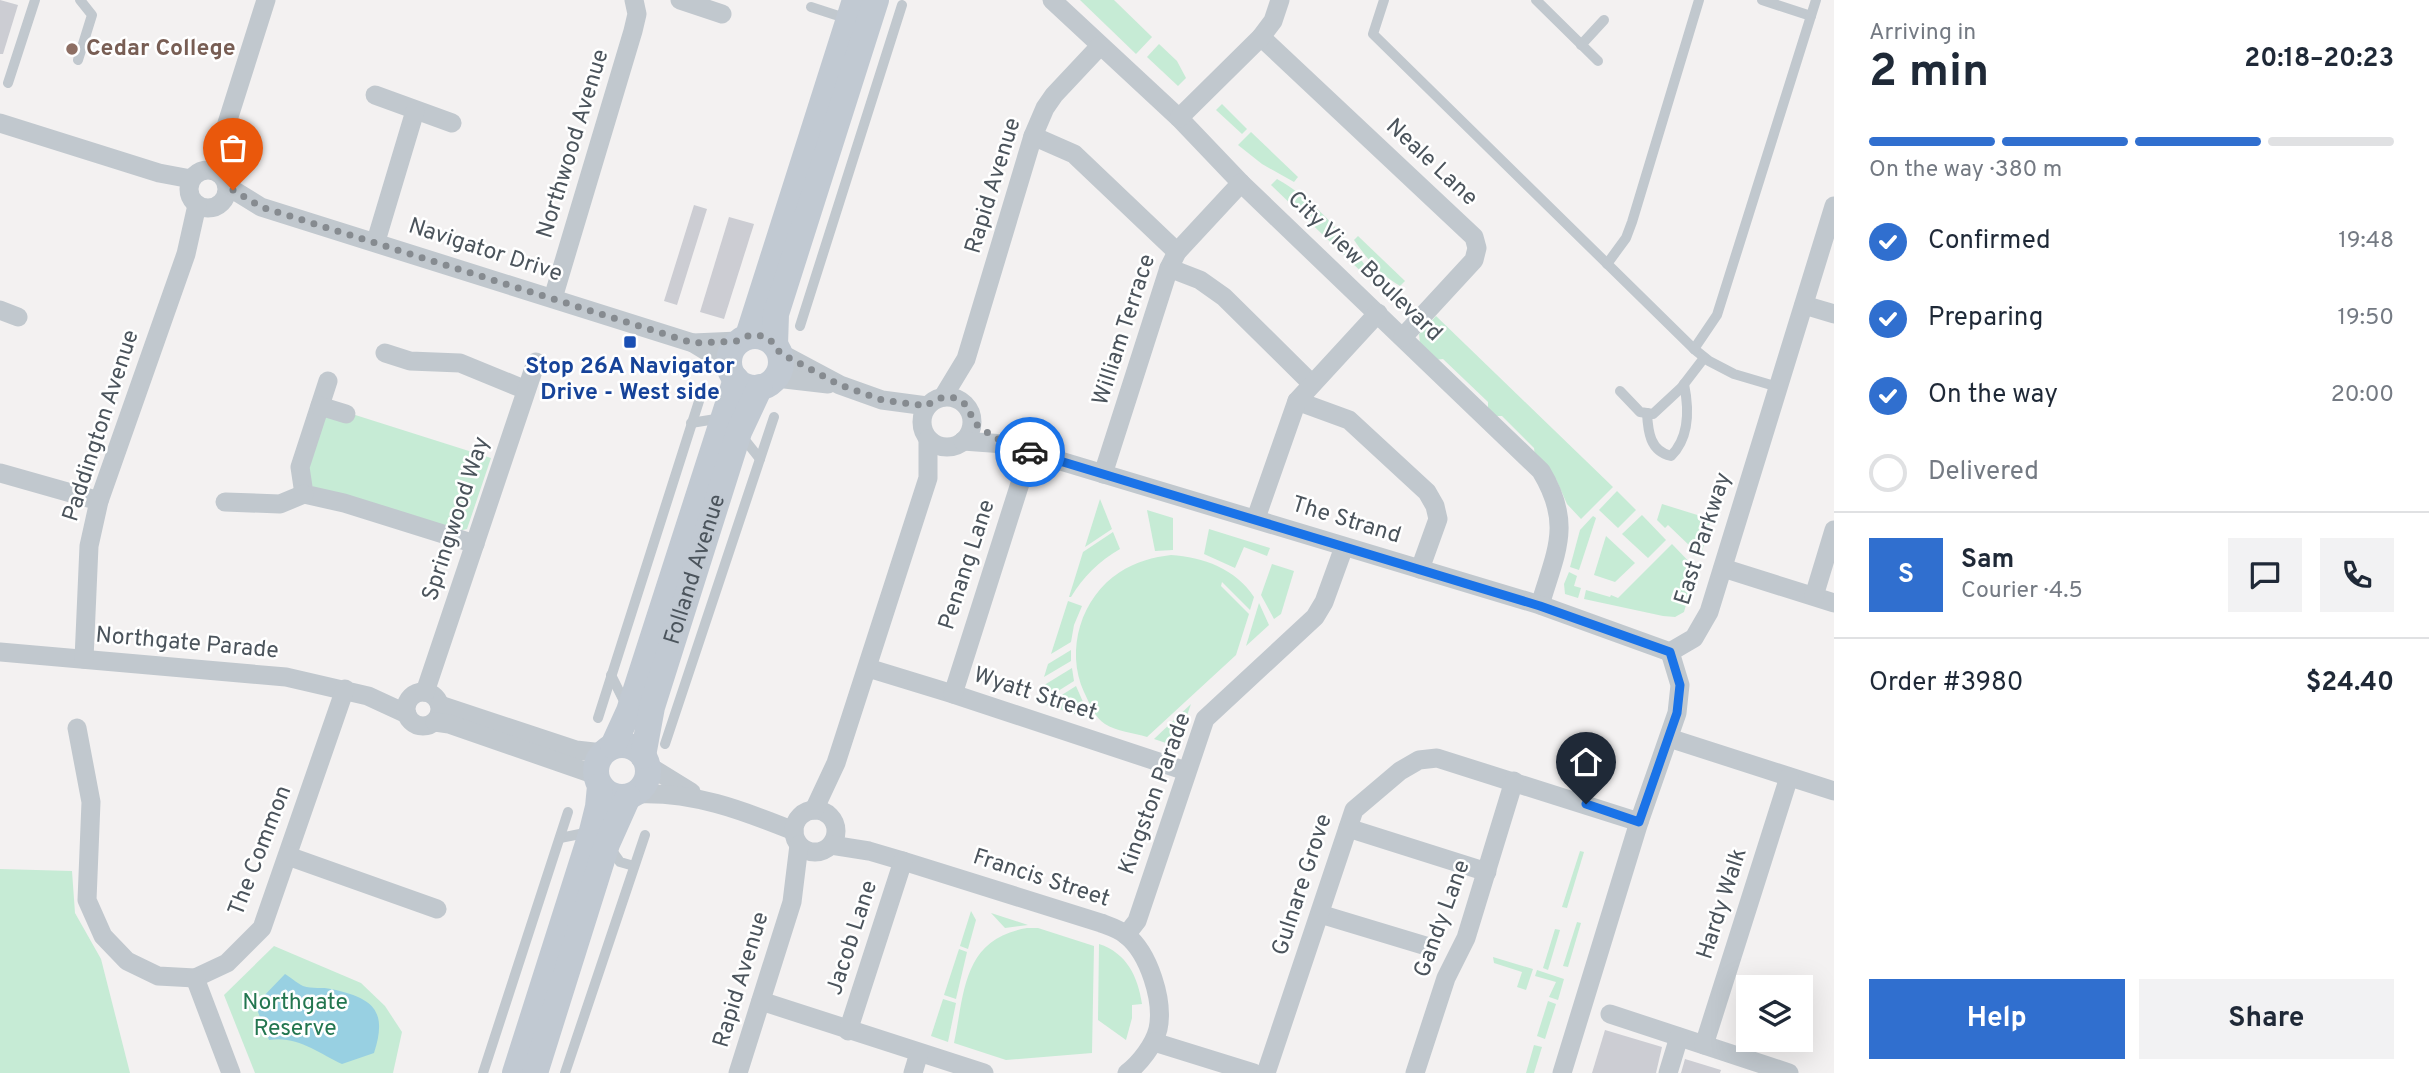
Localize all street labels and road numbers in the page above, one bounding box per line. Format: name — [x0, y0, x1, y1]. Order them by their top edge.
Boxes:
street label: Northwood Avenue — [531, 46, 617, 242]
street label: Neale Lane — [1379, 113, 1483, 213]
street label: Rapid Avenue — [960, 115, 1028, 257]
street label: City View Boulevard — [1280, 186, 1448, 348]
street label: Navigator Drive — [404, 212, 566, 290]
street label: William Terrace — [1087, 251, 1163, 409]
street label: Paddington Avenue — [57, 326, 147, 526]
street label: Springwood Way — [417, 433, 497, 605]
street label: East Parkway — [1669, 469, 1739, 609]
street label: Folland Avenue — [658, 491, 733, 648]
street label: The Strand — [1288, 491, 1404, 551]
street label: Penang Lane — [933, 496, 1003, 634]
street label: Northgate Parade — [94, 622, 280, 666]
street label: Wyatt Street — [969, 661, 1101, 729]
street label: Kingston Parade — [1113, 709, 1199, 879]
street label: The Common — [223, 782, 299, 920]
street label: Gulnare Grove — [1266, 810, 1340, 960]
street label: Francis Street — [969, 843, 1113, 915]
street label: Hardy Walk — [1691, 845, 1755, 963]
street label: Gandy Lane — [1408, 856, 1478, 982]
street label: Jacob Lane — [821, 877, 885, 999]
street label: Rapid Avenue — [708, 909, 776, 1051]

